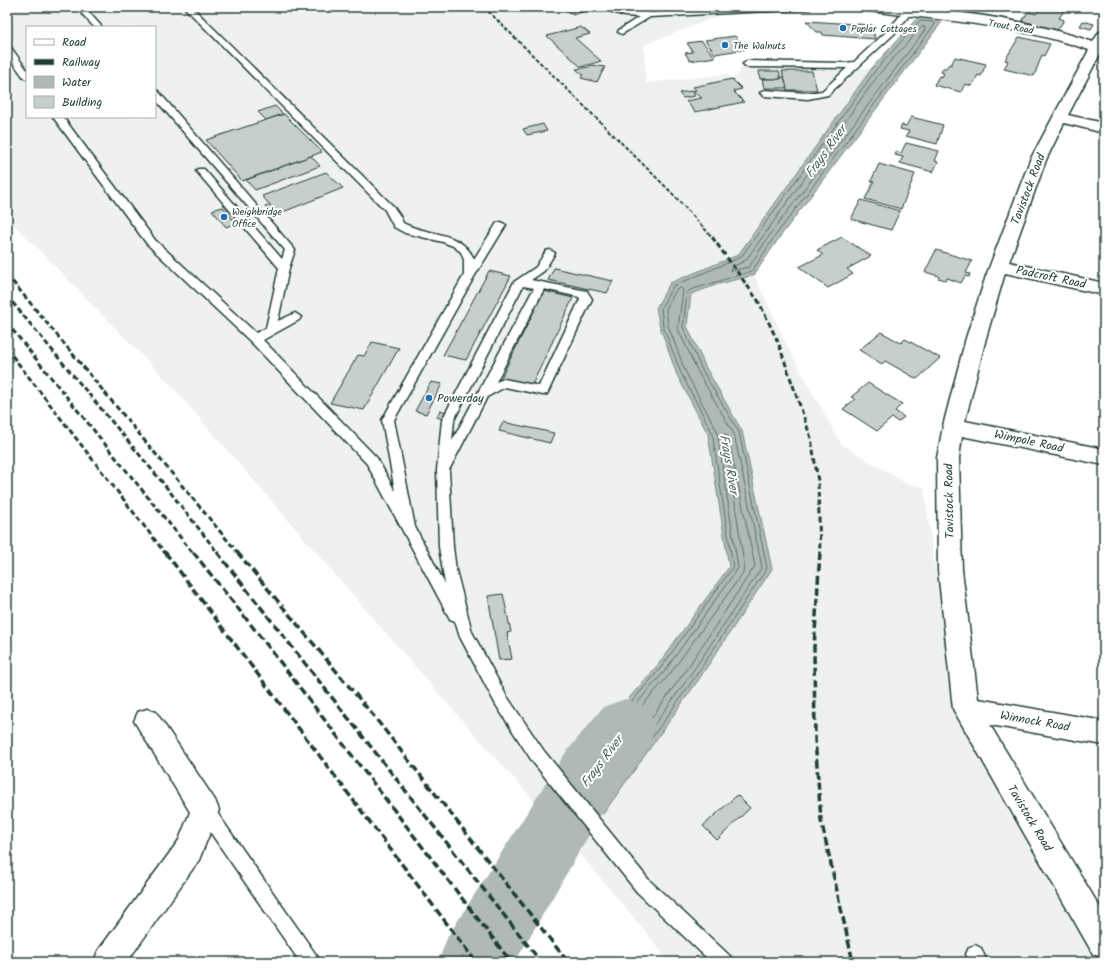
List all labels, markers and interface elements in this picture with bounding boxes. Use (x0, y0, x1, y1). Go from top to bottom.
street label: Trout Road (987, 15, 1036, 39)
place label: Poplar Cottages (851, 21, 917, 37)
marker: Poplar Cottages (838, 23, 848, 33)
legend (26, 26, 156, 118)
text: Road (62, 33, 87, 52)
place label: The Walnuts (733, 38, 786, 54)
marker: The Walnuts (720, 40, 730, 50)
text: Railway (62, 53, 100, 72)
text: Water (62, 73, 92, 92)
text: Building (62, 93, 102, 112)
water label: Frays River (800, 119, 854, 182)
street label: Tavistock Road (1006, 150, 1051, 228)
place label: Weighbridge Office (232, 204, 282, 232)
marker: Weighbridge Office (219, 212, 229, 222)
street label: Padcroft Road (1014, 261, 1089, 294)
place label: Powerday (437, 389, 484, 408)
marker: Powerday (424, 393, 434, 403)
street label: Wimpole Road (993, 425, 1066, 458)
water label: Frays River (713, 433, 745, 498)
street label: Tavistock Road (939, 462, 960, 539)
street label: Winnock Road (999, 706, 1072, 737)
water label: Frays River (576, 729, 630, 792)
street label: Tavistock Road (1002, 781, 1058, 856)

